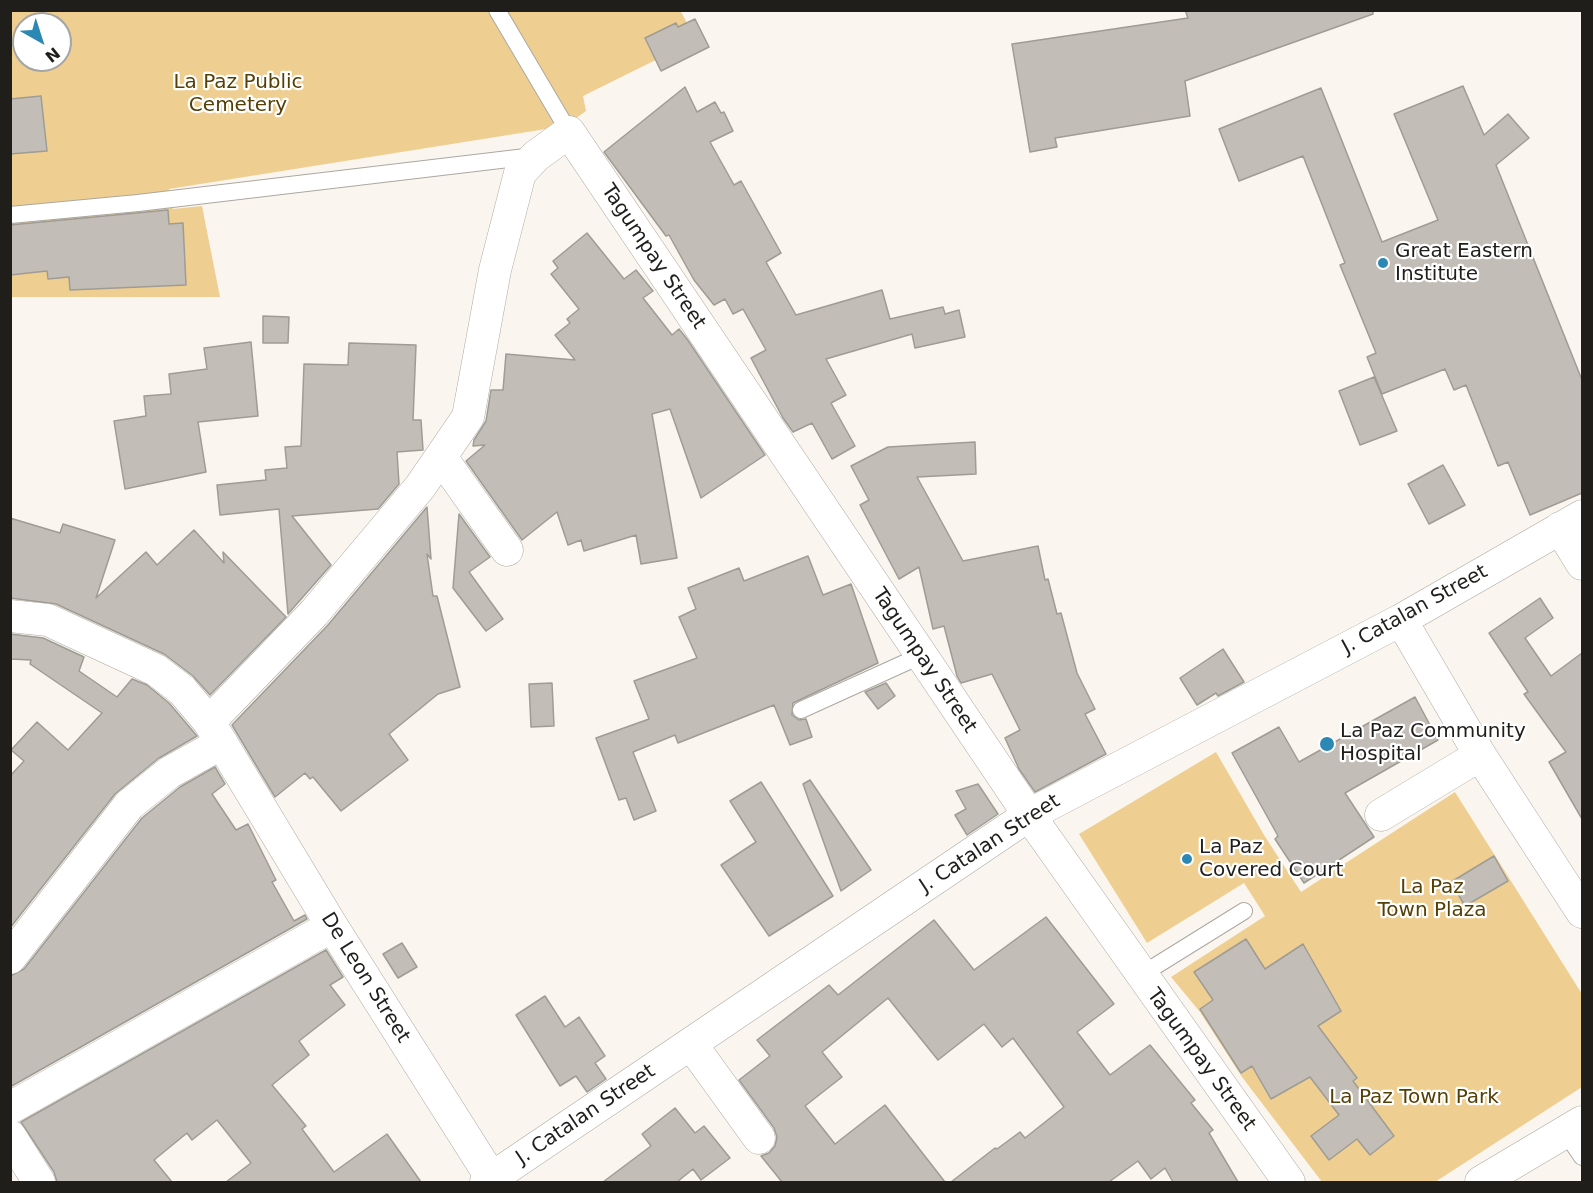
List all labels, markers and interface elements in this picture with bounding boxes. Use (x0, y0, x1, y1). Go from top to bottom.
north arrow (12, 12, 72, 72)
text: N (41, 43, 64, 66)
park label: La Paz Public Cemetery (173, 71, 303, 118)
street label: Tagumpay Street (596, 180, 710, 334)
place label: Great Eastern Institute (1395, 240, 1533, 287)
marker: Great Eastern Institute (1376, 256, 1390, 270)
street label: J. Catalan Street (1338, 560, 1492, 660)
street label: Tagumpay Street (867, 584, 981, 738)
place label: La Paz Community Hospital (1340, 720, 1526, 767)
marker: La Paz Community Hospital (1318, 735, 1336, 753)
street label: J. Catalan Street (915, 790, 1065, 898)
place label: La Paz Covered Court (1199, 836, 1343, 883)
marker: La Paz Covered Court (1180, 852, 1194, 866)
park label: La Paz Town Plaza (1377, 876, 1487, 923)
street label: De Leon Street (315, 908, 415, 1048)
street label: Tagumpay Street (1141, 984, 1261, 1136)
street label: J. Catalan Street (512, 1060, 660, 1170)
park label: La Paz Town Park (1329, 1086, 1499, 1110)

